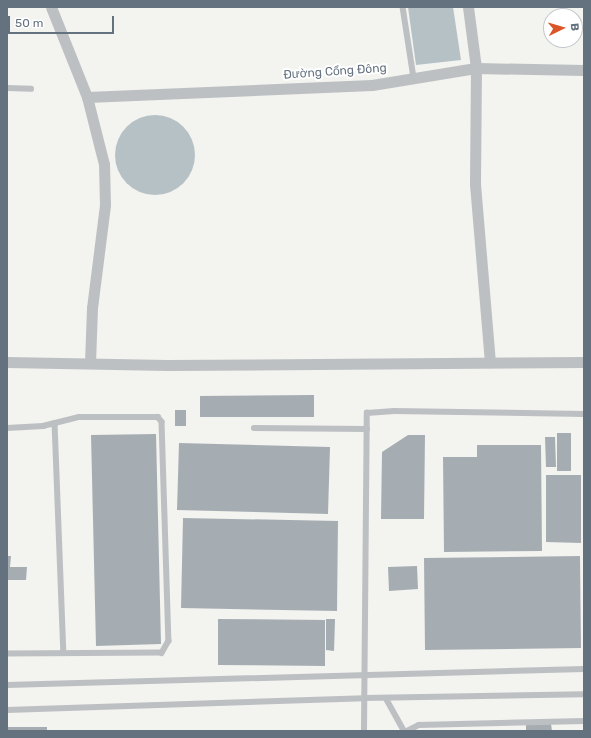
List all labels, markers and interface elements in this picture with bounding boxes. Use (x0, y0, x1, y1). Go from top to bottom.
scale bar (10, 8, 116, 34)
north arrow (543, 8, 583, 48)
text: 50 m (15, 16, 43, 30)
text: B (568, 23, 581, 31)
street label: Đường Cổng Đông (283, 61, 387, 83)

